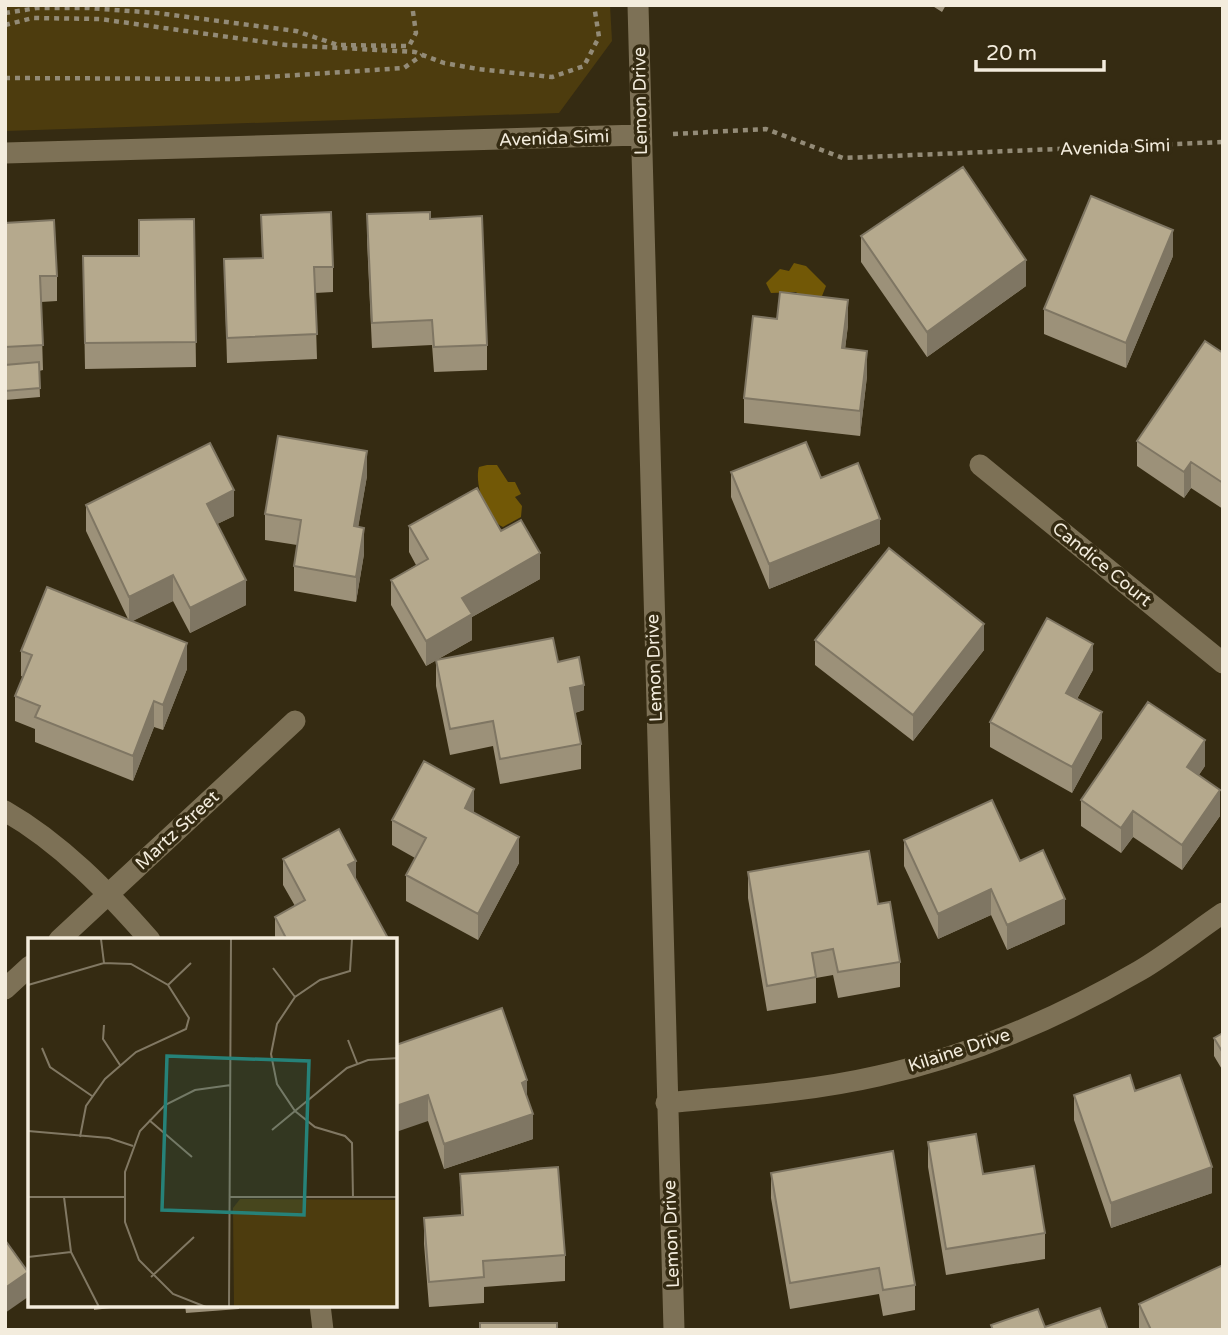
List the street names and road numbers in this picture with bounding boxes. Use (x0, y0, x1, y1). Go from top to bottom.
street label: Lemon Drive (628, 47, 652, 155)
street label: Avenida Simi (498, 125, 610, 151)
street label: Avenida Simi (1059, 134, 1171, 160)
street label: Candice Court (1048, 517, 1156, 611)
street label: Lemon Drive (641, 614, 667, 722)
street label: Martz Street (131, 786, 223, 874)
street label: Kilaine Drive (905, 1023, 1013, 1077)
street label: Lemon Drive (658, 1180, 684, 1288)

